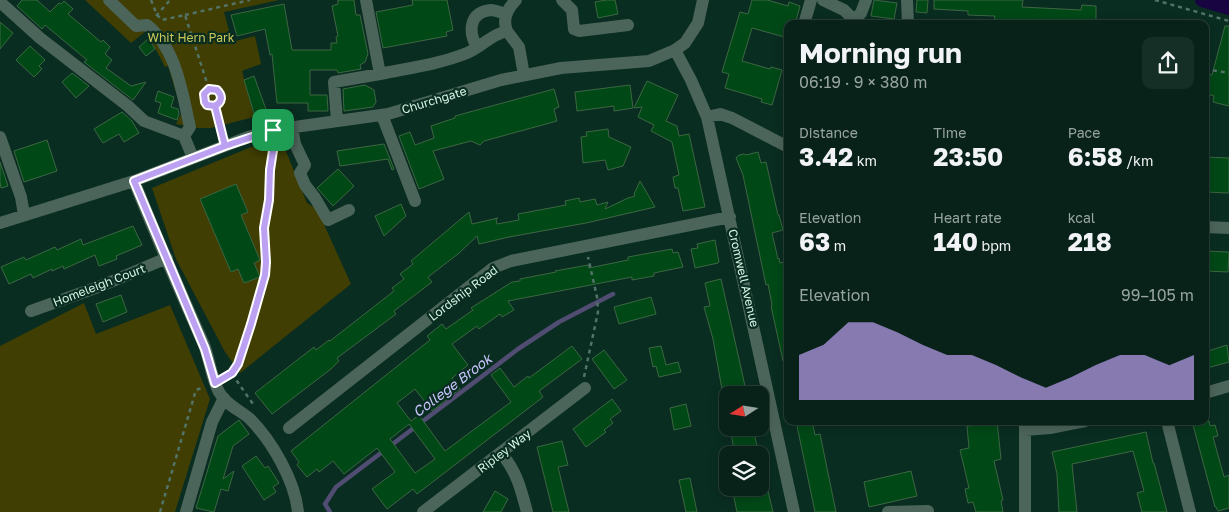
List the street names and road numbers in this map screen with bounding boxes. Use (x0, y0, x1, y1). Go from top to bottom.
street label: Churchgate (400, 83, 468, 117)
street label: Cromwell Avenue (725, 228, 763, 328)
street label: Homeleigh Court (51, 260, 148, 310)
street label: Lordship Road (425, 262, 501, 324)
street label: Ripley Way (474, 426, 534, 476)

